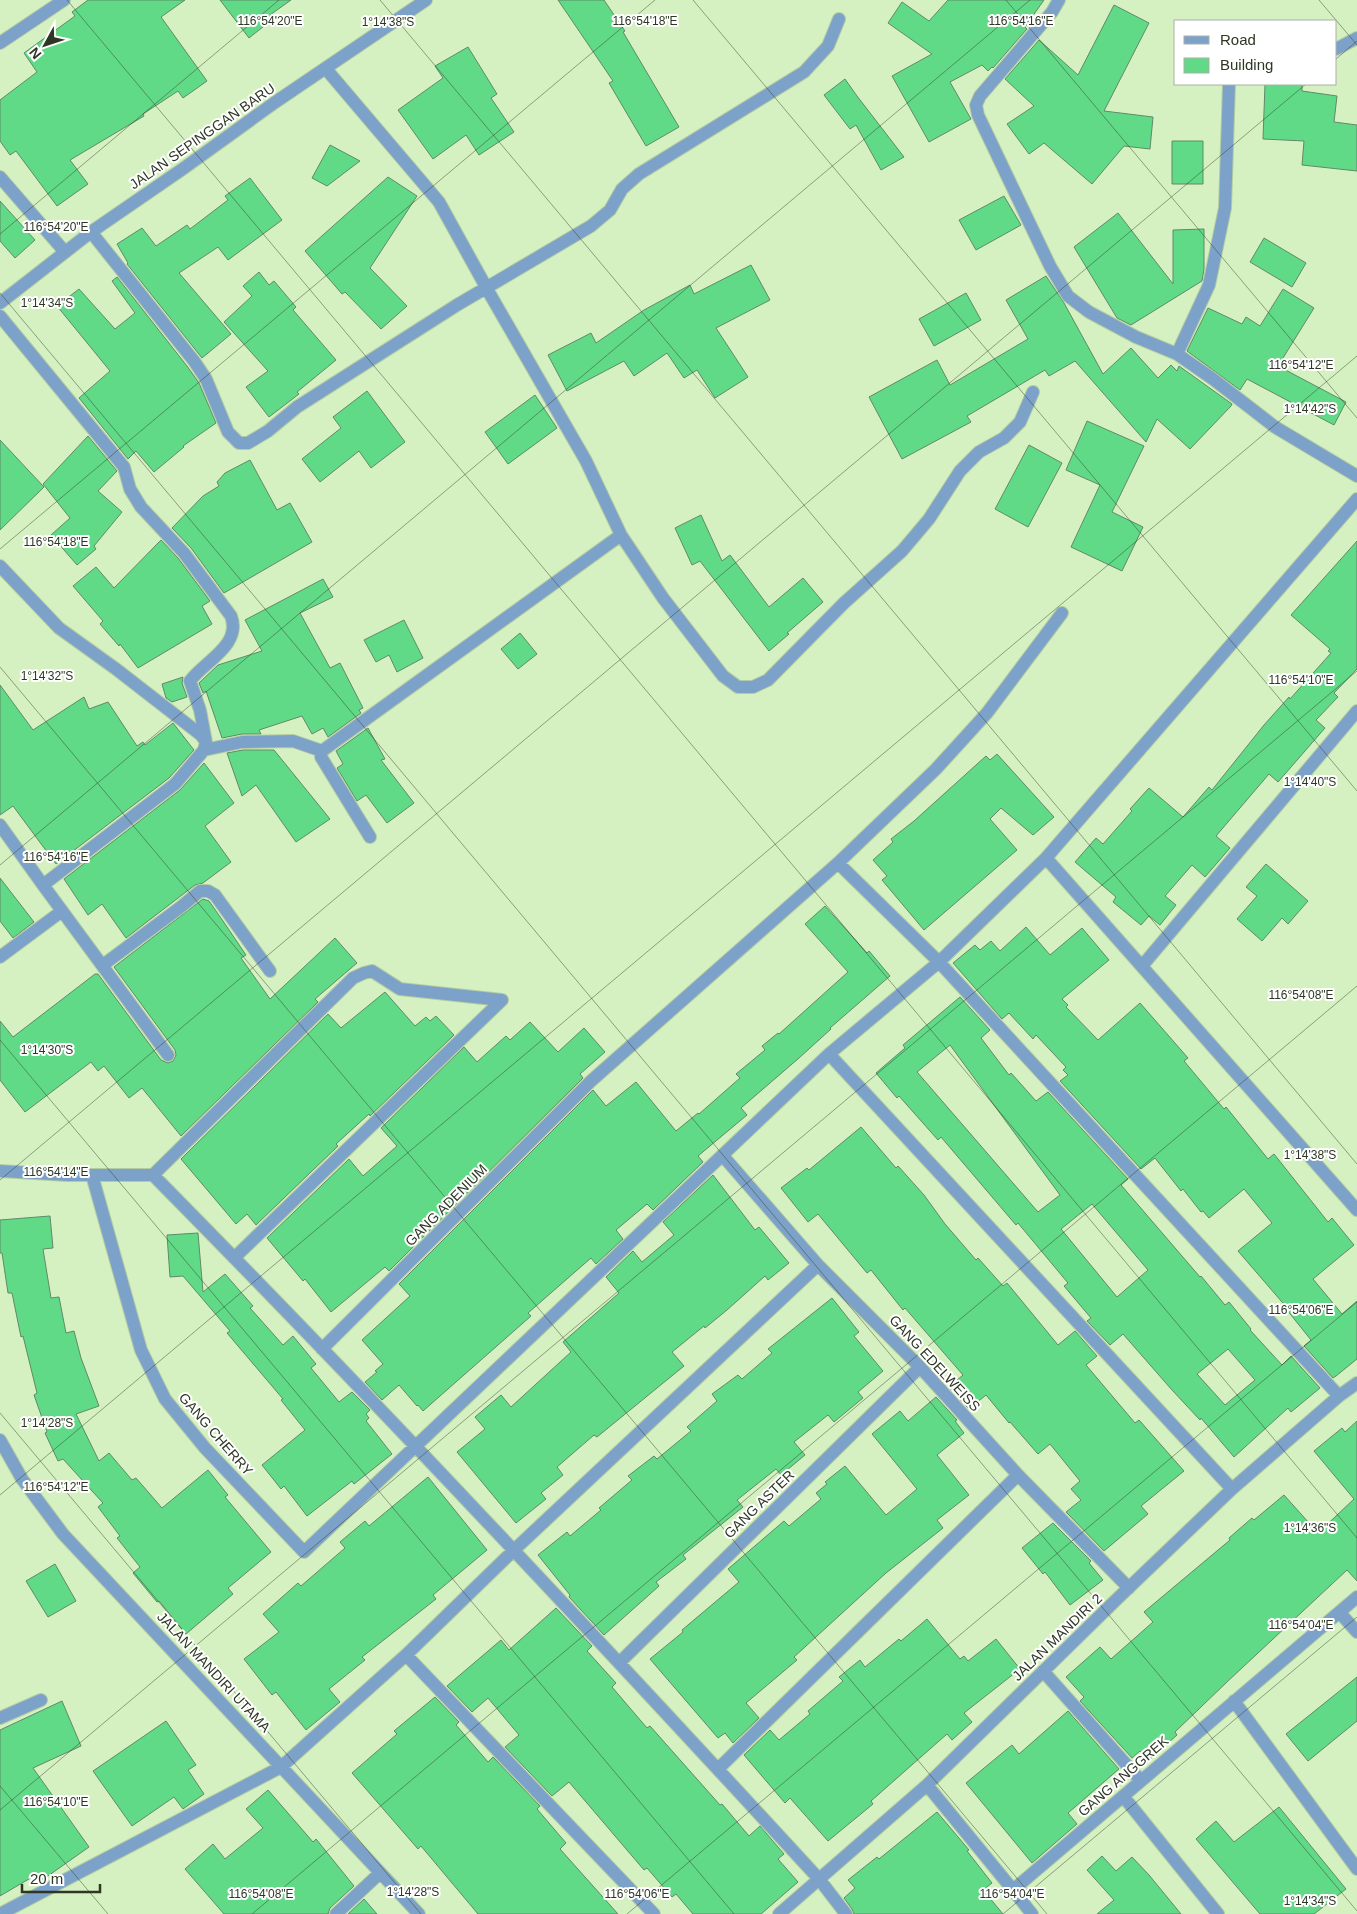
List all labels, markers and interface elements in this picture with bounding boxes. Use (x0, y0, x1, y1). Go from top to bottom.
text: 116°54'20"E (237, 14, 303, 28)
text: 116°54'18"E (612, 14, 678, 28)
text: 116°54'16"E (988, 14, 1054, 28)
text: 1°14'38"S (362, 15, 414, 29)
north arrow (20, 20, 70, 70)
legend (1174, 20, 1337, 85)
text: Road (1220, 31, 1256, 48)
text: N (26, 44, 44, 62)
text: Building (1220, 56, 1273, 73)
street label: JALAN SEPINGGAN BARU (126, 80, 278, 192)
text: 116°54'20"E (23, 220, 89, 234)
text: 1°14'34"S (21, 296, 73, 310)
text: 116°54'12"E (1268, 358, 1334, 372)
text: 1°14'42"S (1284, 402, 1336, 416)
text: 116°54'18"E (23, 535, 89, 549)
text: 1°14'32"S (21, 669, 73, 683)
text: 116°54'10"E (1268, 673, 1334, 687)
text: 1°14'40"S (1284, 775, 1336, 789)
text: 116°54'16"E (23, 850, 89, 864)
text: 116°54'08"E (1268, 988, 1334, 1002)
text: 1°14'30"S (21, 1043, 73, 1057)
text: 1°14'38"S (1284, 1148, 1336, 1162)
street label: GANG ADENIUM (402, 1161, 490, 1249)
text: 116°54'14"E (23, 1165, 89, 1179)
text: 116°54'06"E (1268, 1303, 1334, 1317)
street label: GANG EDELWEISS (886, 1312, 984, 1414)
street label: GANG CHERRY (176, 1390, 257, 1479)
text: 1°14'28"S (21, 1416, 73, 1430)
street label: GANG ASTER (721, 1467, 797, 1541)
text: 116°54'12"E (23, 1480, 89, 1494)
text: 1°14'36"S (1284, 1521, 1336, 1535)
street label: JALAN MANDIRI 2 (1009, 1590, 1105, 1684)
street label: JALAN MANDIRI UTAMA (154, 1609, 274, 1736)
text: 116°54'04"E (1268, 1618, 1334, 1632)
street label: GANG ANGGREK (1075, 1732, 1172, 1820)
text: 116°54'10"E (23, 1795, 89, 1809)
scale bar (22, 1862, 100, 1894)
text: 20 m (30, 1870, 63, 1887)
text: 1°14'28"S (387, 1885, 439, 1899)
text: 116°54'08"E (228, 1887, 294, 1901)
text: 116°54'06"E (604, 1887, 670, 1901)
text: 116°54'04"E (979, 1887, 1045, 1901)
text: 1°14'34"S (1284, 1894, 1336, 1908)

